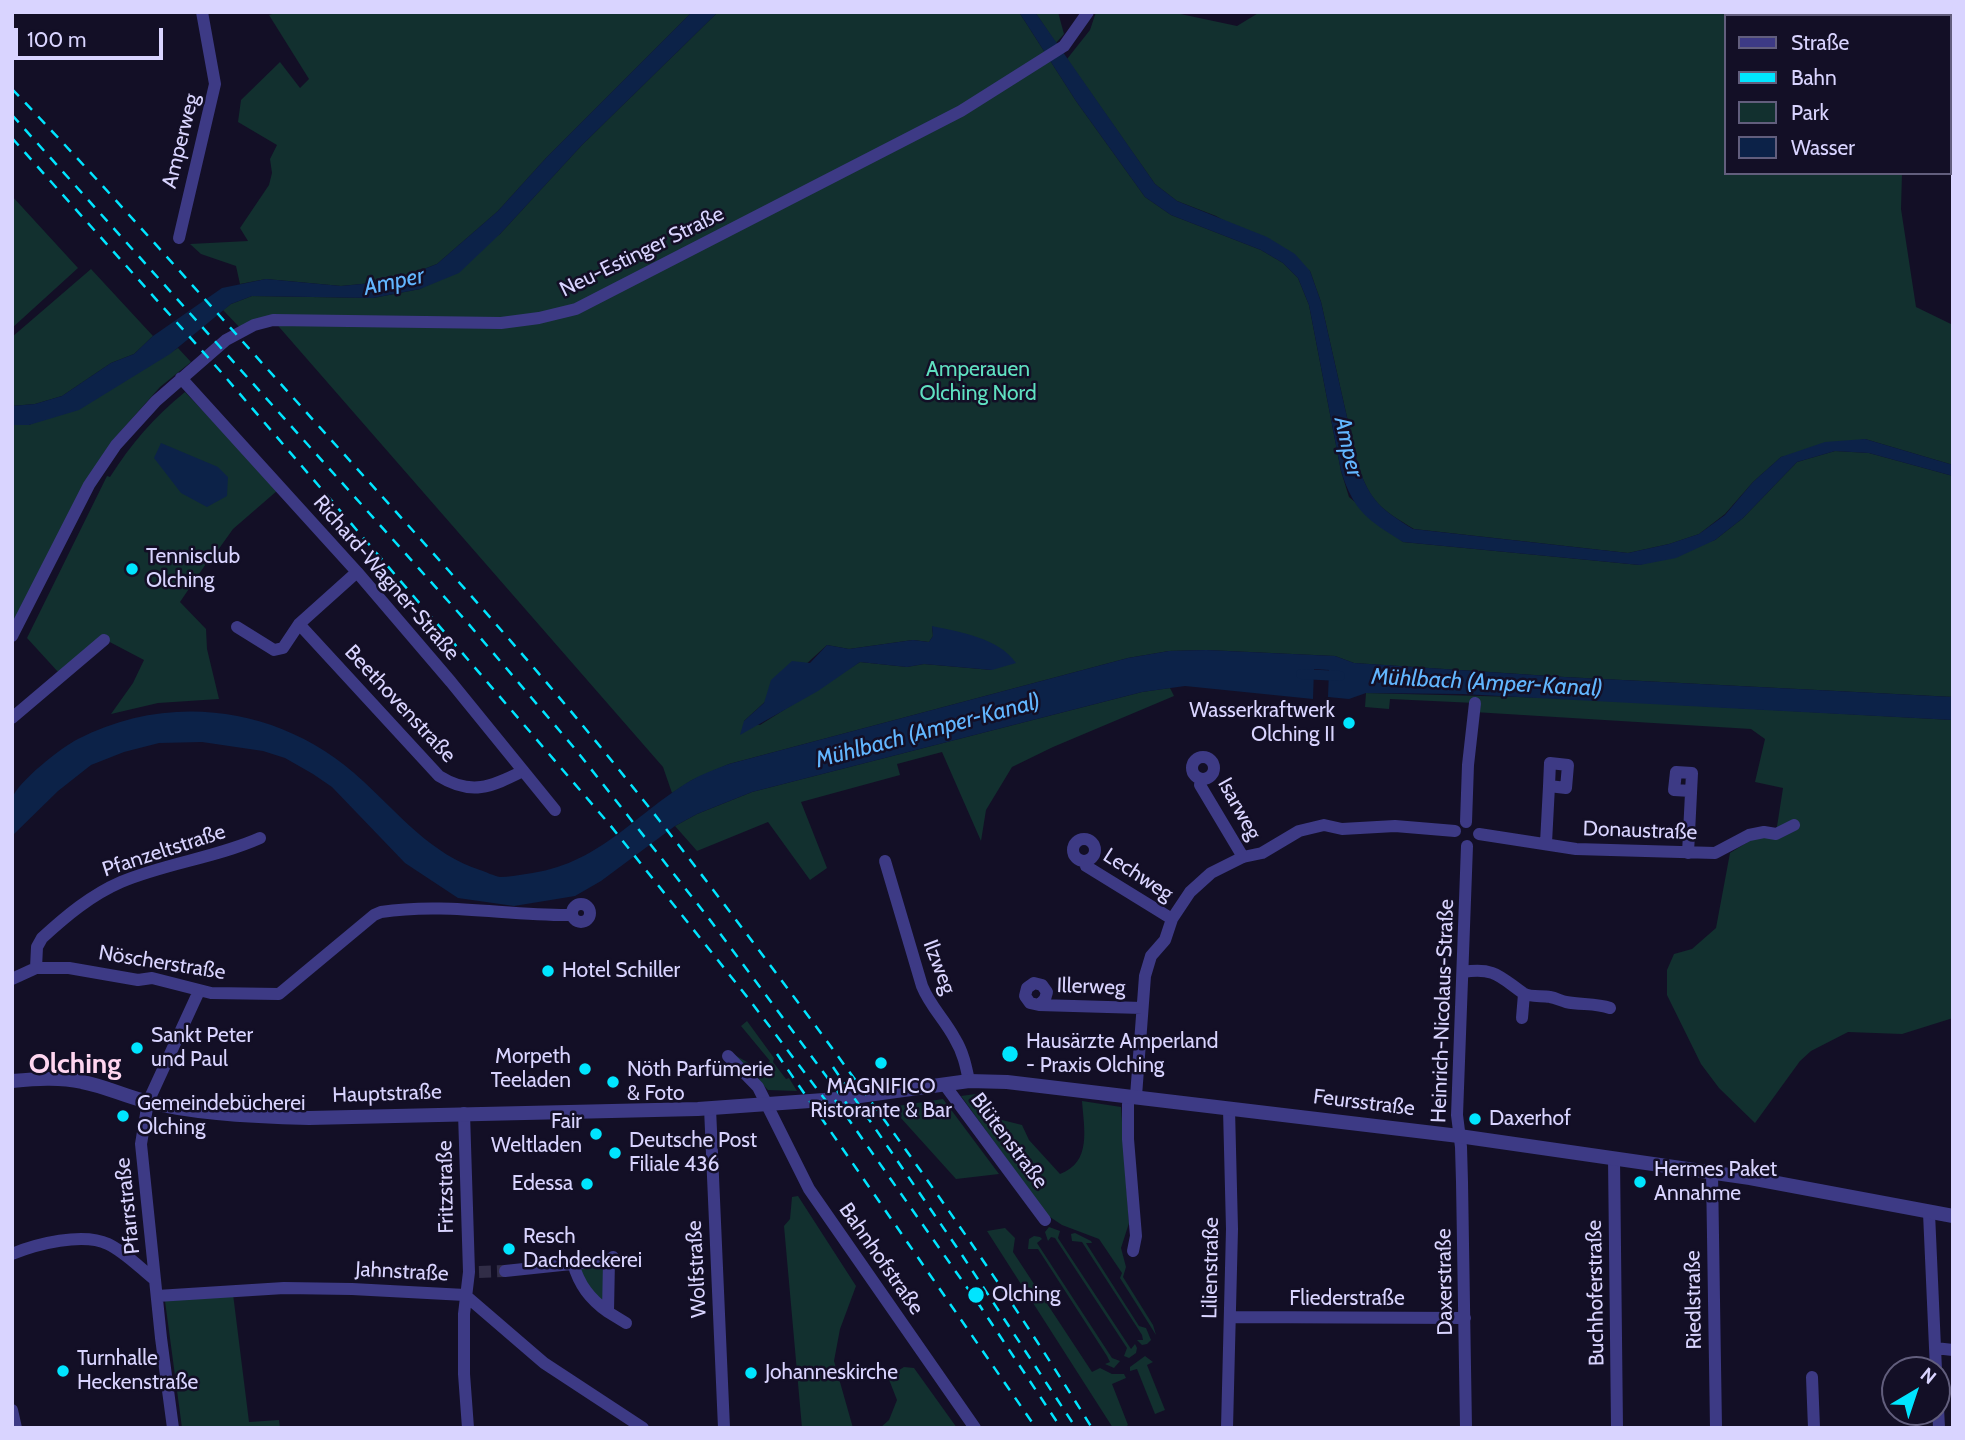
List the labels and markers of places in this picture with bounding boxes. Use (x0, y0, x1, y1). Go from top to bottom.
place label: Tennisclub Olching (146, 544, 240, 594)
marker: Tennisclub Olching (124, 561, 140, 577)
place label: Wasserkraftwerk Olching II (1189, 698, 1335, 748)
marker: Wasserkraftwerk Olching II (1341, 715, 1357, 731)
place label: Hotel Schiller (562, 958, 680, 984)
marker: Hotel Schiller (540, 963, 556, 979)
place label: Sankt Peter und Paul (151, 1023, 253, 1073)
place label: Hausärzte Amperland - Praxis Olching (1026, 1029, 1218, 1079)
marker: Sankt Peter und Paul (129, 1040, 145, 1056)
place label: Morpeth Teeladen (491, 1044, 571, 1094)
marker: Hausärzte Amperland - Praxis Olching (1000, 1044, 1020, 1064)
marker: MAGNIFICO Ristorante & Bar (873, 1055, 889, 1071)
place label: Nöth Parfümerie & Foto (627, 1057, 773, 1107)
marker: Morpeth Teeladen (577, 1061, 593, 1077)
marker: Nöth Parfümerie & Foto (605, 1074, 621, 1090)
place label: MAGNIFICO Ristorante & Bar (810, 1074, 952, 1124)
place label: Gemeindebücherei Olching (137, 1091, 305, 1141)
place label: Daxerhof (1489, 1106, 1571, 1132)
marker: Gemeindebücherei Olching (115, 1108, 131, 1124)
place label: Fair Weltladen (491, 1109, 582, 1159)
marker: Daxerhof (1467, 1111, 1483, 1127)
marker: Fair Weltladen (588, 1126, 604, 1142)
place label: Deutsche Post Filiale 436 (629, 1128, 757, 1178)
marker: Deutsche Post Filiale 436 (607, 1145, 623, 1161)
place label: Hermes Paket Annahme (1654, 1157, 1777, 1207)
place label: Edessa (512, 1171, 573, 1197)
marker: Hermes Paket Annahme (1632, 1174, 1648, 1190)
marker: Edessa (579, 1176, 595, 1192)
place label: Resch Dachdeckerei (523, 1224, 642, 1274)
marker: Resch Dachdeckerei (501, 1241, 517, 1257)
place label: Olching (992, 1282, 1060, 1308)
marker: Olching (966, 1285, 986, 1305)
place label: Turnhalle Heckenstraße (77, 1346, 198, 1396)
place label: Johanneskirche (765, 1360, 898, 1386)
marker: Turnhalle Heckenstraße (55, 1363, 71, 1379)
marker: Johanneskirche (743, 1365, 759, 1381)

